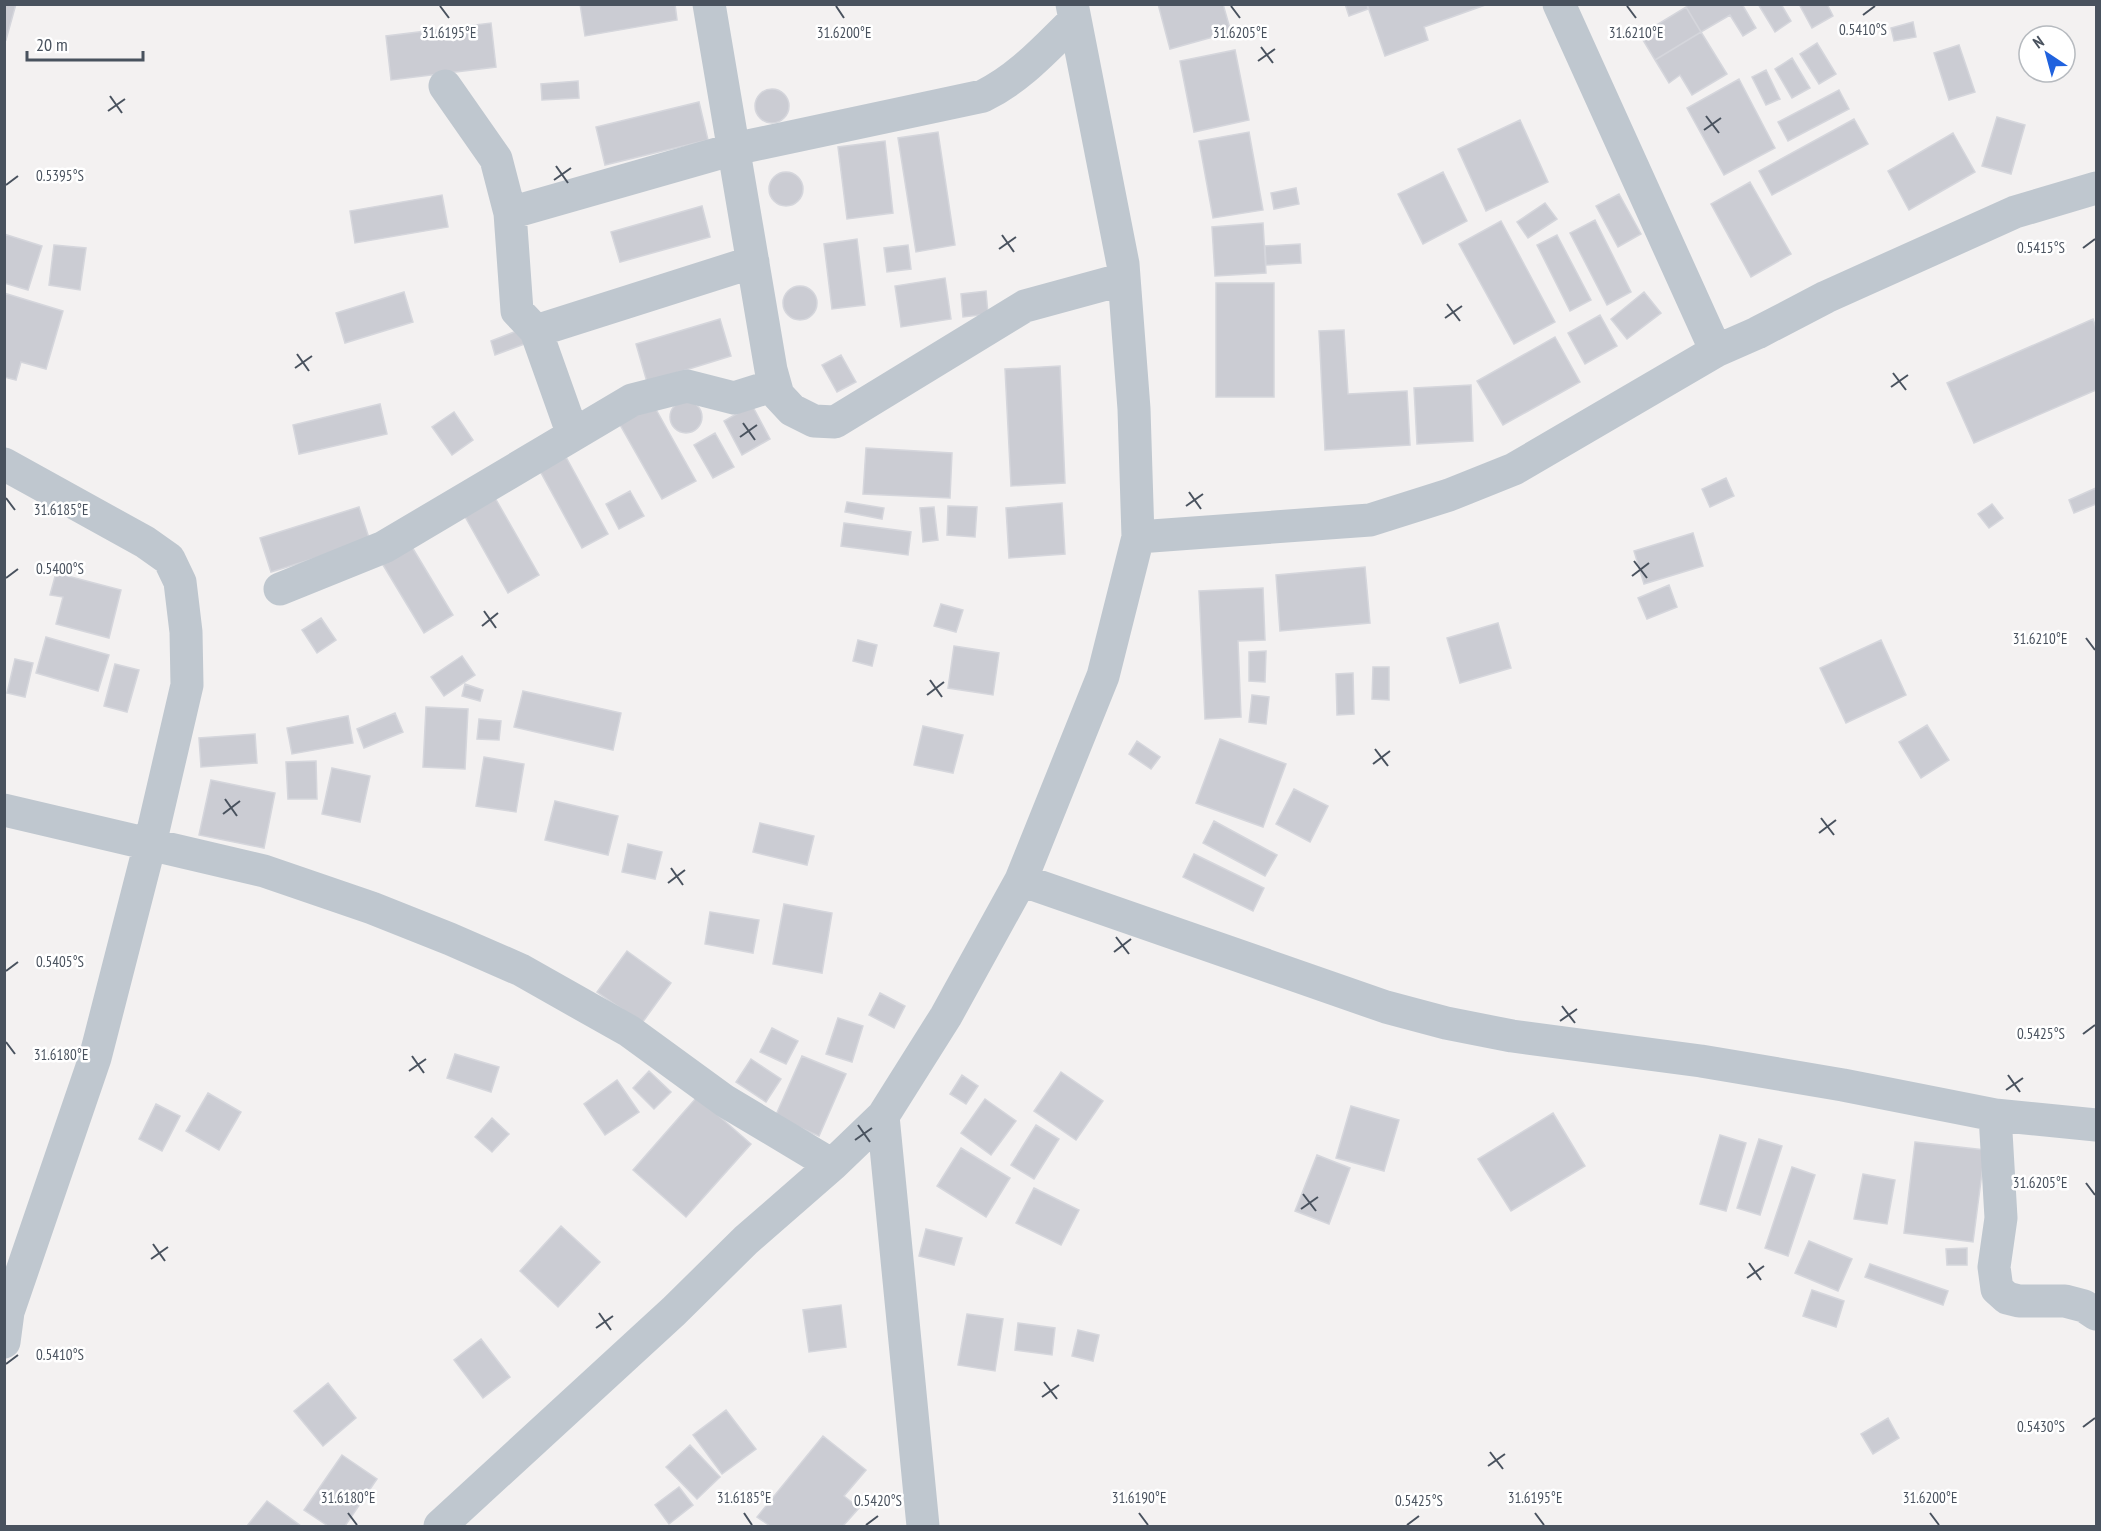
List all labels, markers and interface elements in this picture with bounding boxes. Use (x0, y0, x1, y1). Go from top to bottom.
text: 0.5410°S (1839, 20, 1887, 39)
text: 31.6195°E (422, 23, 476, 42)
text: 31.6200°E (817, 23, 871, 42)
text: 31.6205°E (1213, 23, 1267, 42)
text: 31.6210°E (1609, 23, 1663, 42)
scale bar (27, 24, 142, 62)
north arrow (2017, 24, 2077, 84)
text: N (2029, 31, 2048, 52)
text: 20 m (36, 33, 68, 56)
text: 0.5395°S (36, 166, 84, 185)
text: 0.5415°S (2017, 238, 2065, 257)
text: 31.6185°E (34, 500, 88, 519)
text: 0.5400°S (36, 559, 84, 578)
text: 31.6210°E (2013, 629, 2067, 648)
text: 0.5405°S (36, 952, 84, 971)
text: 0.5425°S (2017, 1024, 2065, 1043)
text: 31.6180°E (34, 1045, 88, 1064)
text: 31.6205°E (2013, 1173, 2067, 1192)
text: 0.5410°S (36, 1345, 84, 1364)
text: 0.5430°S (2017, 1417, 2065, 1436)
text: 31.6180°E (321, 1488, 375, 1507)
text: 31.6185°E (717, 1488, 771, 1507)
text: 31.6190°E (1112, 1488, 1166, 1507)
text: 31.6195°E (1508, 1488, 1562, 1507)
text: 31.6200°E (1903, 1488, 1957, 1507)
text: 0.5420°S (854, 1491, 902, 1510)
text: 0.5425°S (1395, 1491, 1443, 1510)

